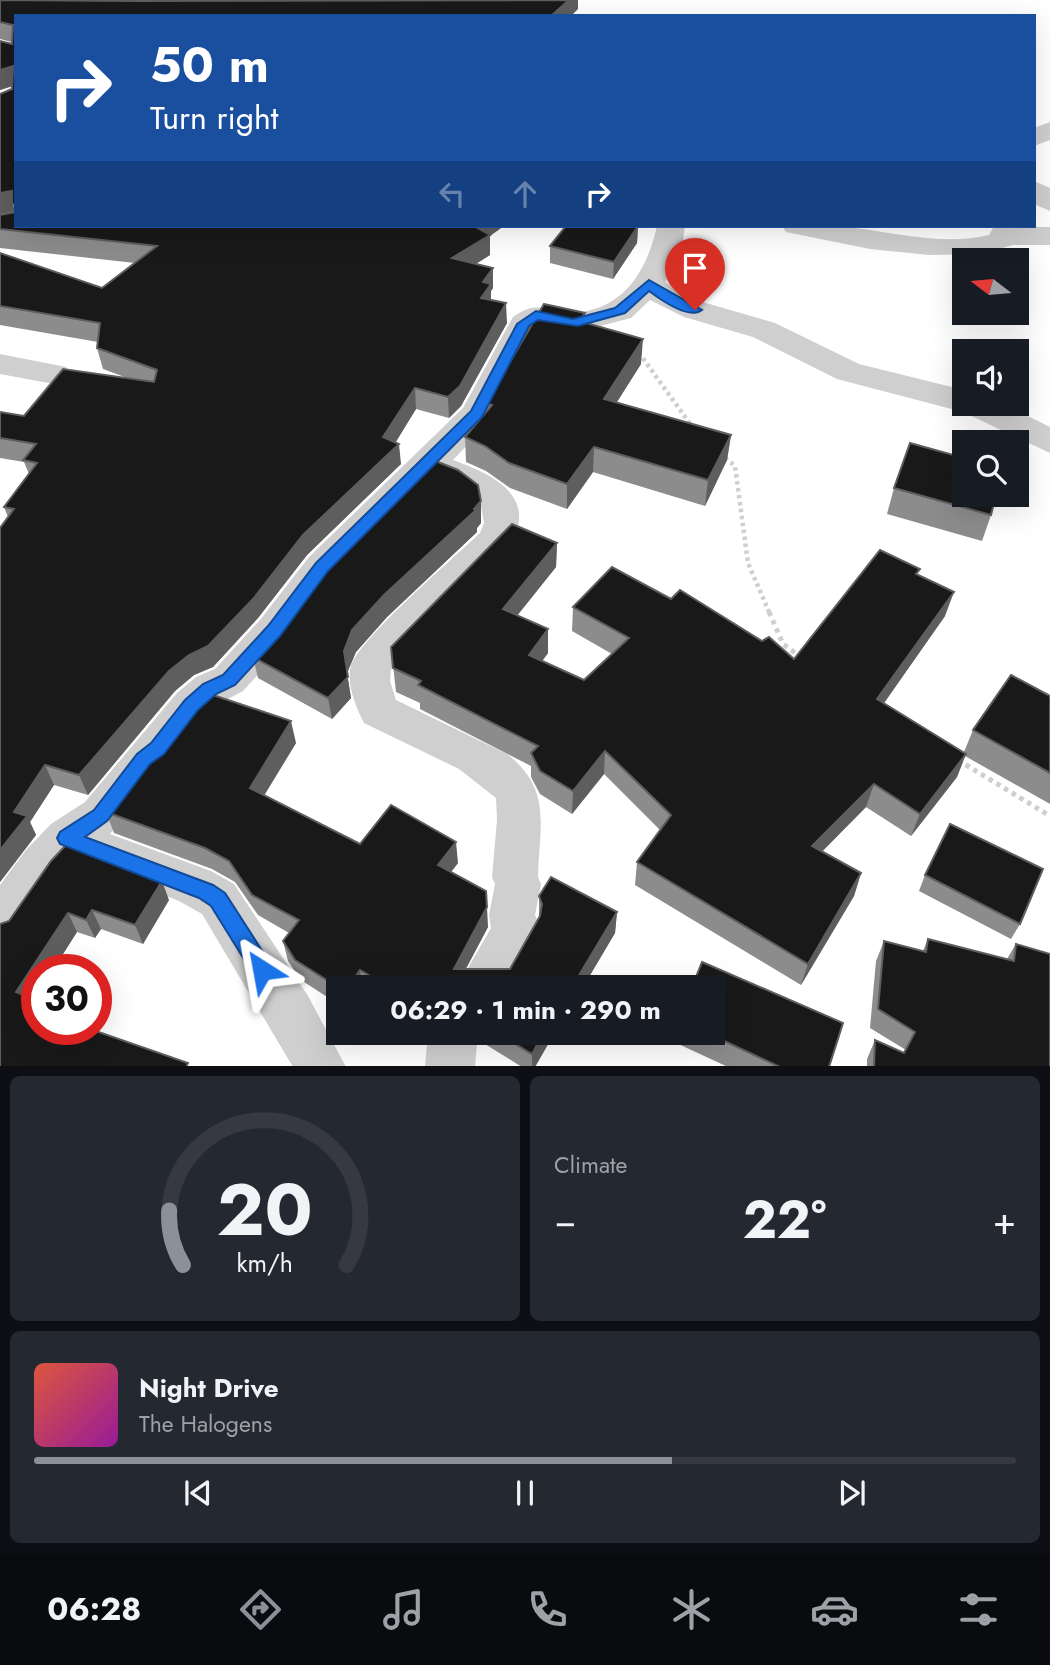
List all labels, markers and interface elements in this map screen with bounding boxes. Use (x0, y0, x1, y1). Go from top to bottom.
text: 50 m (150, 30, 269, 100)
icon: right (35, 42, 126, 133)
text: Turn right (150, 95, 279, 141)
icon: left (433, 175, 471, 213)
icon: ahead (506, 175, 544, 213)
icon: right (579, 175, 617, 213)
pin (665, 238, 725, 310)
north arrow (952, 248, 1029, 326)
map controls (952, 248, 1029, 507)
icon: arrive (676, 249, 714, 287)
button: sound (952, 339, 1029, 416)
button: search (952, 430, 1029, 507)
position arrow (225, 933, 299, 1007)
speed limit sign: 30 (21, 954, 112, 1045)
text: 06:29 · 1 min · 290 m (390, 991, 661, 1029)
text: Climate (554, 1148, 627, 1182)
text: 20 (217, 1157, 313, 1262)
text: 22° (743, 1182, 826, 1258)
text: − (554, 1193, 576, 1248)
text: + (993, 1193, 1016, 1248)
text: km/h (237, 1244, 293, 1280)
text: Night Drive (139, 1369, 279, 1407)
text: The Halogens (139, 1407, 272, 1441)
icon: previous (179, 1474, 217, 1512)
icon: pause (506, 1474, 544, 1512)
icon: next (833, 1474, 871, 1512)
icon: directions (236, 1585, 285, 1634)
icon: music (379, 1585, 428, 1634)
icon: phone (523, 1585, 572, 1634)
icon: climate (667, 1585, 716, 1634)
icon: car (810, 1585, 859, 1634)
icon: filters (954, 1585, 1003, 1634)
text: 06:28 (47, 1586, 141, 1632)

